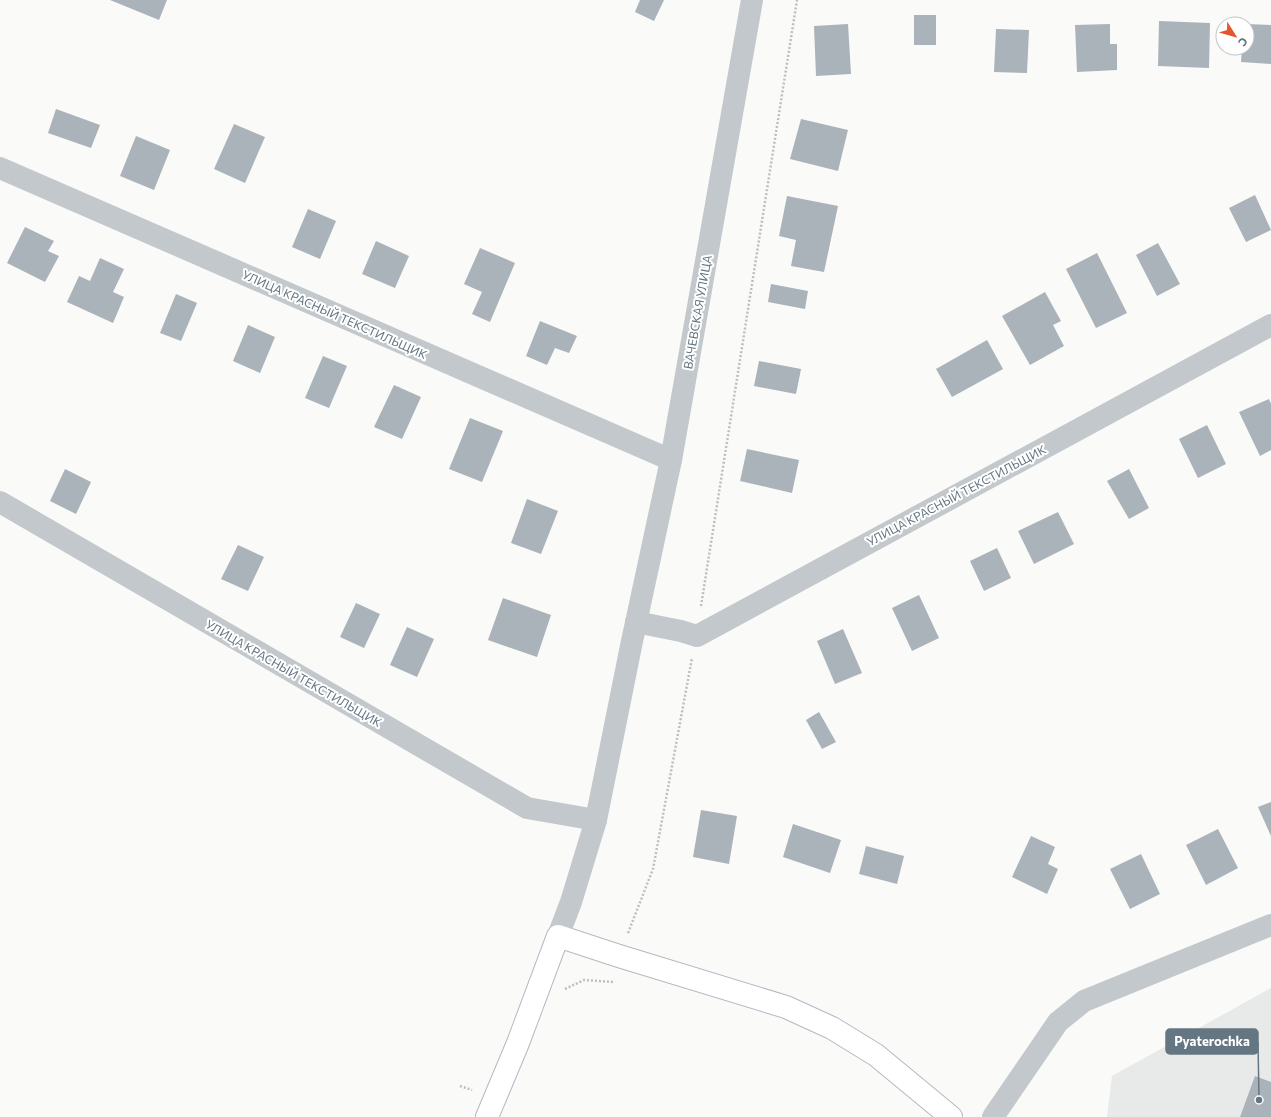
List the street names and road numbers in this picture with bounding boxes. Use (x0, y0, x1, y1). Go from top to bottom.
street label: ВАЧЕВСКАЯ УЛИЦА (680, 254, 714, 370)
street label: УЛИЦА КРАСНЫЙ ТЕКСТИЛЬЩИК (240, 267, 430, 361)
street label: УЛИЦА КРАСНЫЙ ТЕКСТИЛЬЩИК (864, 442, 1048, 548)
street label: УЛИЦА КРАСНЫЙ ТЕКСТИЛЬЩИК (204, 617, 384, 729)

